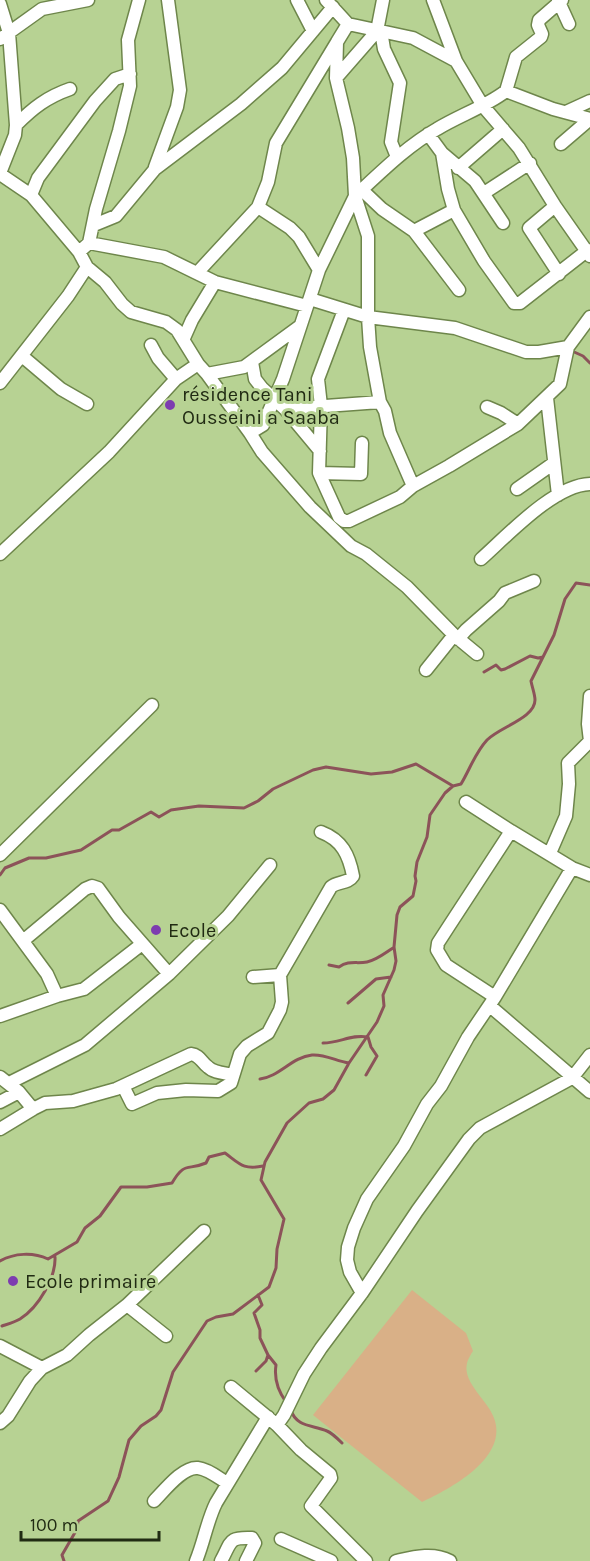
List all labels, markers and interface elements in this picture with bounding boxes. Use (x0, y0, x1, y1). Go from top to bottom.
place label: résidence Tani Ousseini a Saaba (182, 383, 340, 429)
marker: résidence Tani Ousseini a Saaba (163, 398, 177, 412)
place label: Ecole (168, 919, 216, 942)
marker: Ecole (149, 923, 163, 937)
place label: Ecole primaire (25, 1270, 156, 1293)
marker: Ecole primaire (6, 1274, 20, 1288)
scale bar (21, 1504, 159, 1542)
text: 100 m (30, 1514, 78, 1536)

